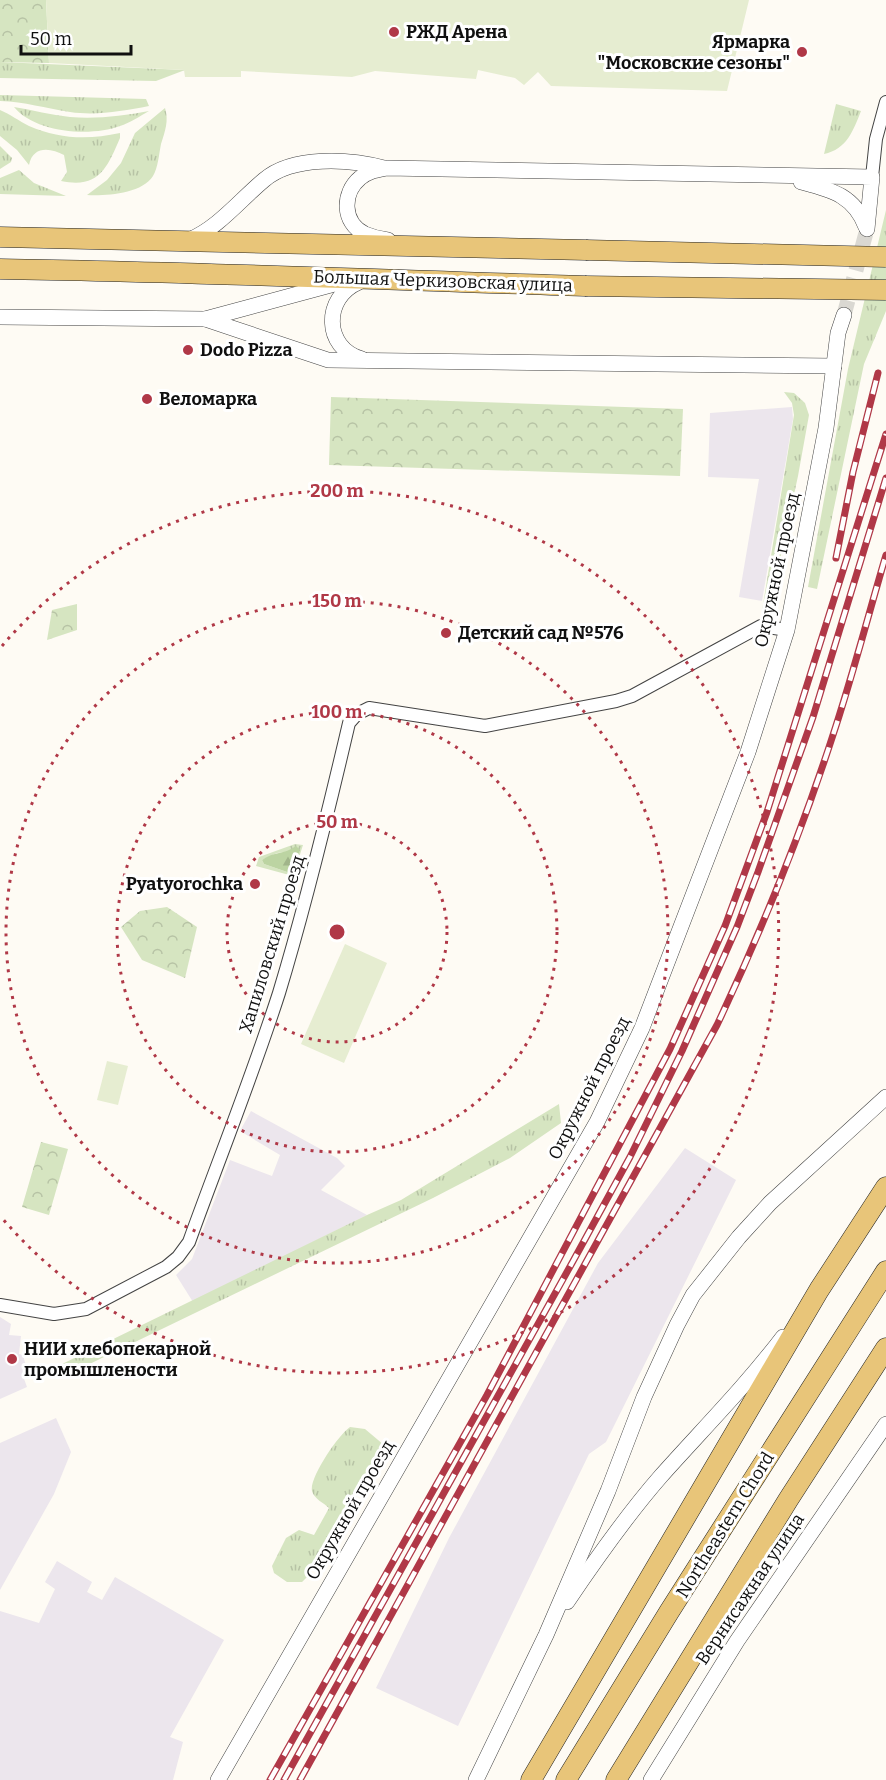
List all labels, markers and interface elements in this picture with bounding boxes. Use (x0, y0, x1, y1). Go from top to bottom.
scale bar (21, 18, 130, 56)
place label: РЖД Арена (406, 21, 507, 43)
marker: РЖД Арена (387, 25, 401, 39)
text: 50 m (30, 28, 72, 50)
place label: Ярмарка "Московские сезоны" (598, 31, 790, 74)
marker: Ярмарка "Московские сезоны" (795, 45, 809, 59)
street label: Большая Черкизовская улица (313, 265, 573, 297)
place label: Dodo Pizza (200, 339, 293, 361)
marker: Dodo Pizza (181, 343, 195, 357)
place label: Веломарка (159, 388, 257, 410)
marker: Веломарка (140, 392, 154, 406)
text: 200 m (310, 480, 364, 502)
street label: Окружной проезд (750, 490, 804, 649)
text: 150 m (312, 590, 362, 612)
place label: Детский сад №576 (458, 622, 624, 644)
marker: Детский сад №576 (439, 626, 453, 640)
text: 100 m (311, 701, 363, 723)
text: 50 m (316, 811, 358, 833)
street label: Хапиловский проезд (234, 852, 310, 1036)
place label: Pyatyorochka (126, 873, 243, 895)
marker: Pyatyorochka (248, 877, 262, 891)
centre of rings (327, 922, 347, 942)
street label: Окружной проезд (543, 1013, 635, 1163)
place label: НИИ хлебопекарной промышлености (24, 1338, 211, 1381)
marker: НИИ хлебопекарной промышлености (5, 1352, 19, 1366)
street label: Окружной проезд (301, 1436, 399, 1584)
street label: Northeastern Chord (671, 1448, 779, 1602)
street label: Вернисажная улица (691, 1509, 809, 1669)

